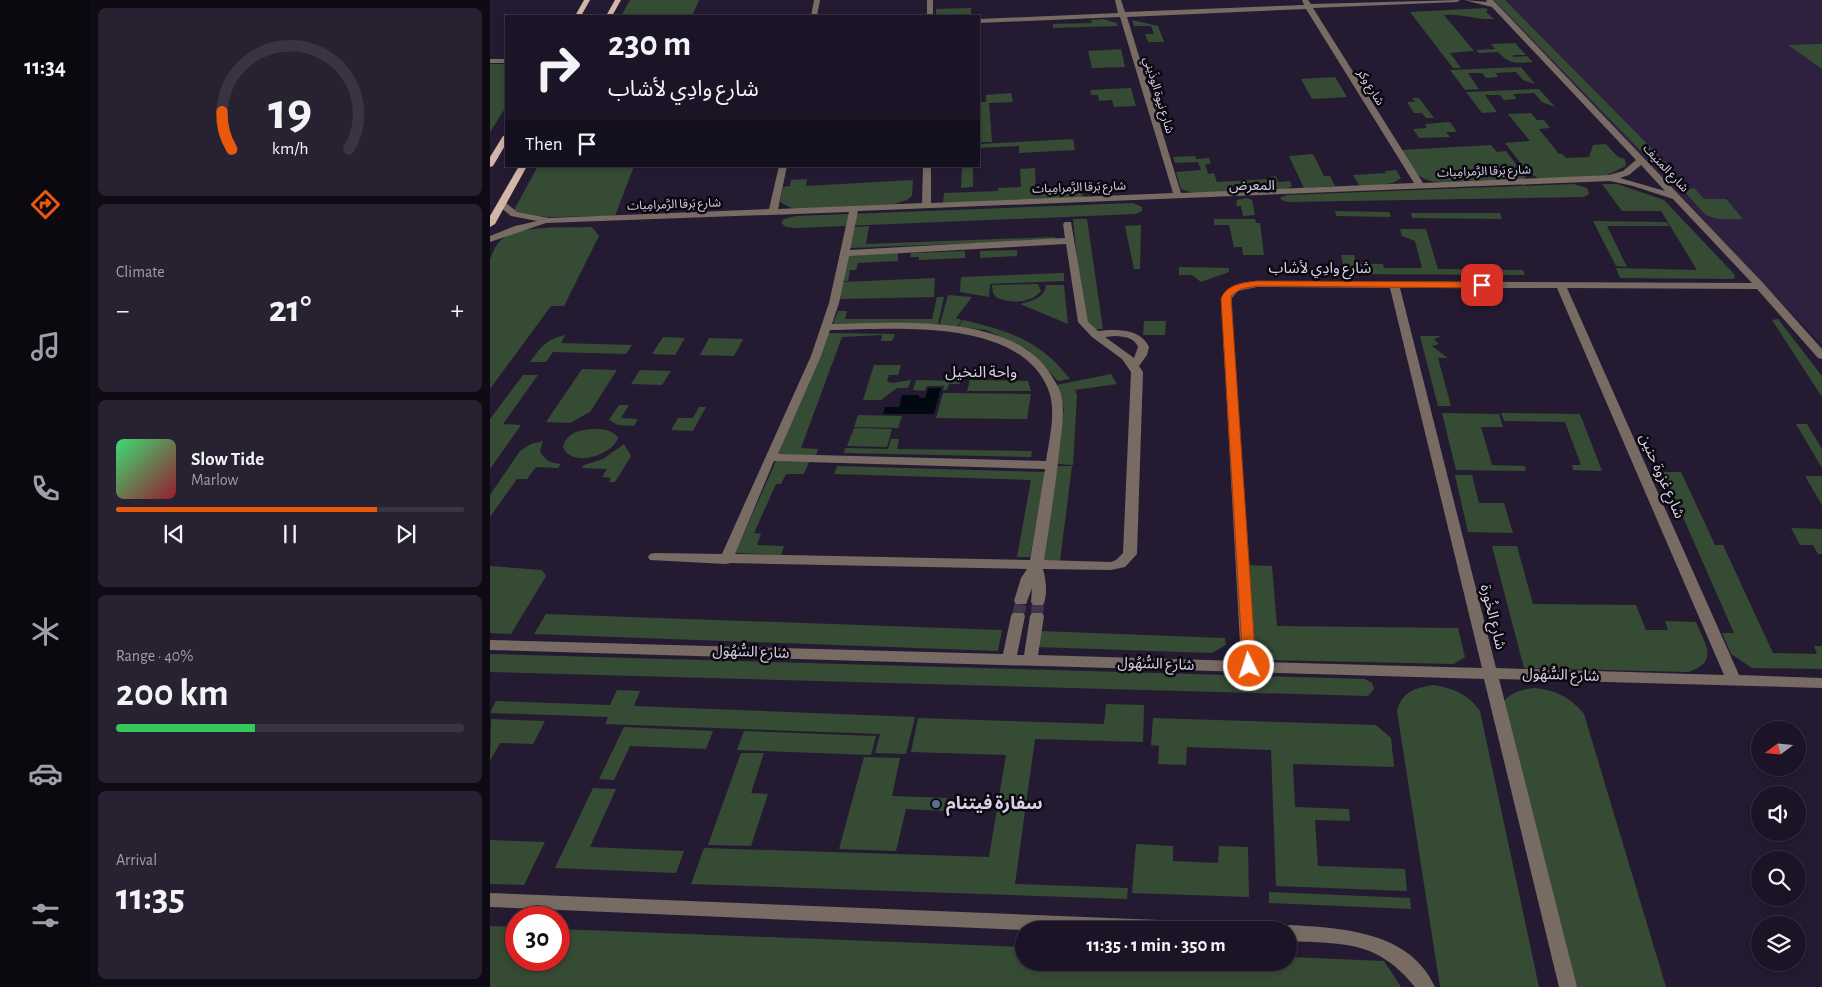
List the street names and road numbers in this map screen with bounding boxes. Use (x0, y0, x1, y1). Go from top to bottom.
street label: شارع نيوة الوذَيني (1138, 55, 1178, 136)
street label: شارع وكر (1352, 66, 1387, 109)
street label: شارع المنيف (1639, 142, 1691, 196)
street label: شارع بَرقا الرَّمرامِيات (1437, 163, 1531, 182)
street label: شارع بَرقا الرَّمرامِيات (1032, 179, 1126, 198)
street label: شارع بَرقا الرَّمرامِيات (627, 196, 721, 215)
street label: شارع وادِي لأشاب (1269, 260, 1372, 280)
street label: شارع غزوة حنين (1633, 431, 1687, 522)
street label: شارع الخُورة (1474, 582, 1511, 652)
street label: شارع السُّهُول (712, 641, 790, 665)
street label: شارع السُّهُول (1117, 653, 1195, 677)
street label: شارع السُّهُول (1522, 664, 1600, 688)

